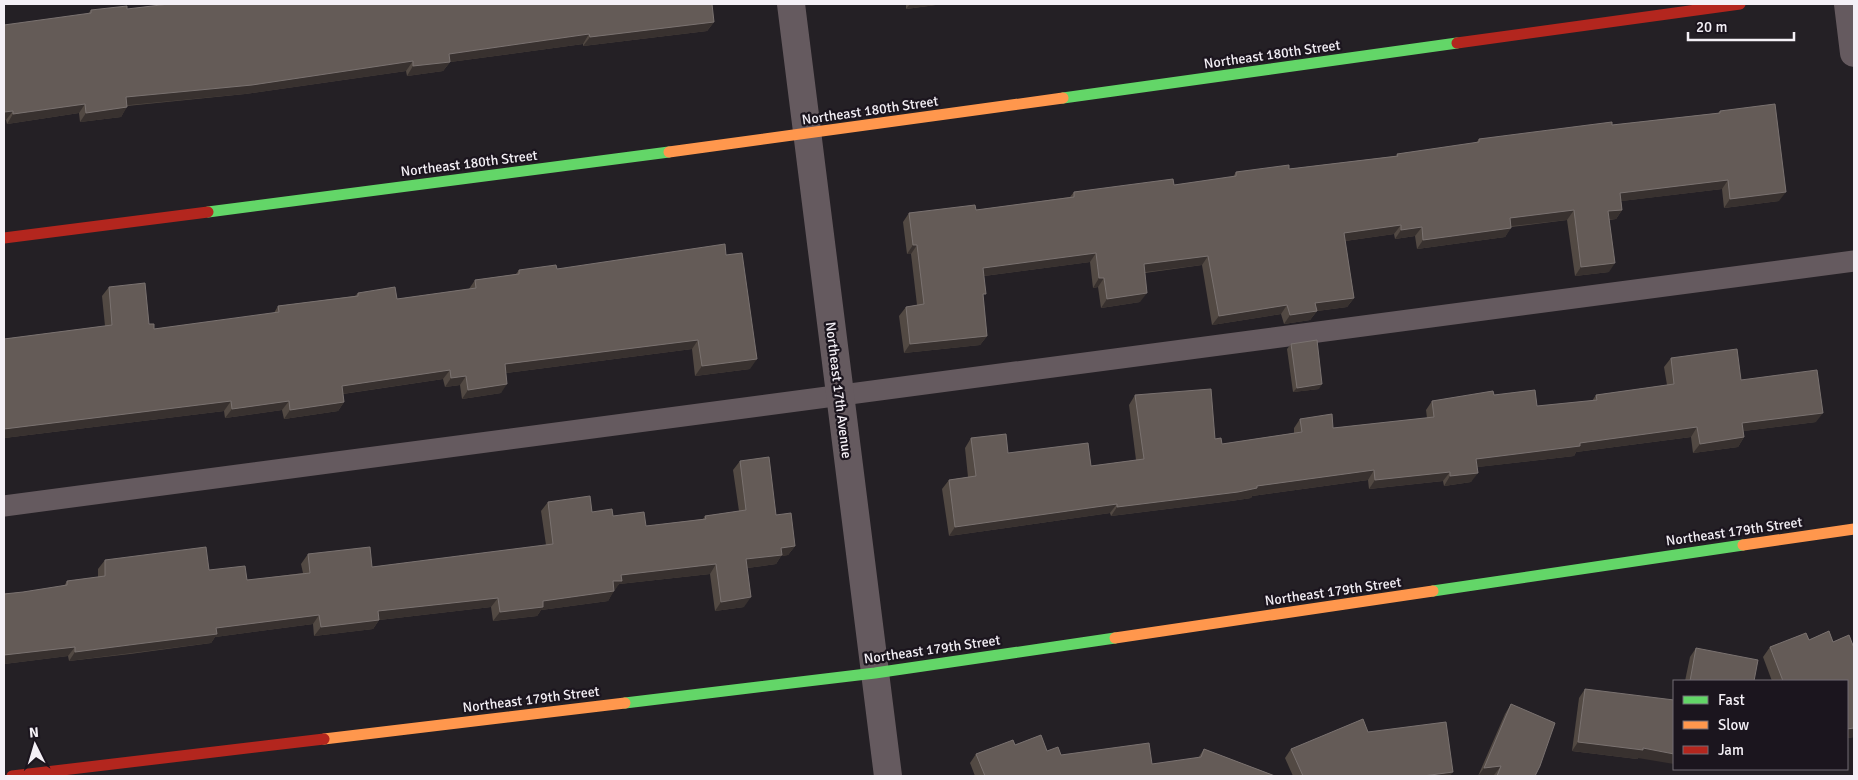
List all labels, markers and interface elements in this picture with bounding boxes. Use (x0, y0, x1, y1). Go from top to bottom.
scale bar (1688, 10, 1794, 42)
text: 20 m (1696, 18, 1727, 36)
street label: Northeast 180th Street (1203, 36, 1342, 72)
street label: Northeast 180th Street (801, 92, 940, 128)
street label: Northeast 180th Street (400, 147, 539, 180)
street label: Northeast 17th Avenue (822, 321, 855, 459)
street label: Northeast 179th Street (1665, 513, 1804, 549)
street label: Northeast 179th Street (1264, 573, 1403, 609)
street label: Northeast 179th Street (863, 631, 1002, 667)
legend (1673, 680, 1848, 770)
street label: Northeast 179th Street (462, 683, 601, 716)
text: Fast (1718, 691, 1745, 709)
text: Slow (1718, 716, 1749, 734)
north arrow (10, 720, 60, 770)
text: N (28, 724, 40, 741)
text: Jam (1718, 741, 1744, 759)

